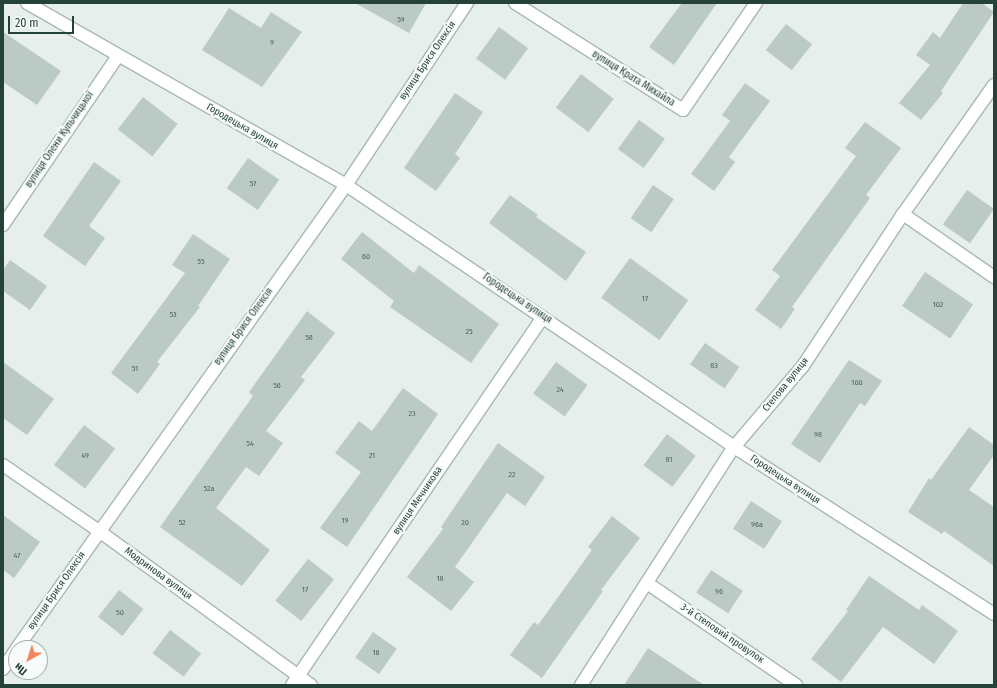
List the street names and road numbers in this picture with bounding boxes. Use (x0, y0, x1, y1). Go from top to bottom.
street label: вулиця Брися Олексія (397, 19, 459, 103)
street label: вулиця Крата Михайла (589, 49, 677, 109)
street label: вулиця Олени Кульчицької (23, 90, 97, 190)
street label: Городецька вулиця (204, 102, 280, 152)
street label: Городецька вулиця (480, 271, 554, 327)
street label: вулиця Брися Олексія (212, 286, 276, 368)
street label: Степова вулиця (761, 356, 811, 414)
street label: Городецька вулиця (748, 453, 822, 507)
street label: вулиця Мечникова (391, 465, 445, 537)
street label: Модринова вулиця (122, 545, 194, 603)
street label: вулиця Брися Олексія (26, 550, 88, 632)
street label: 3-й Степовий провулок (678, 602, 766, 666)

